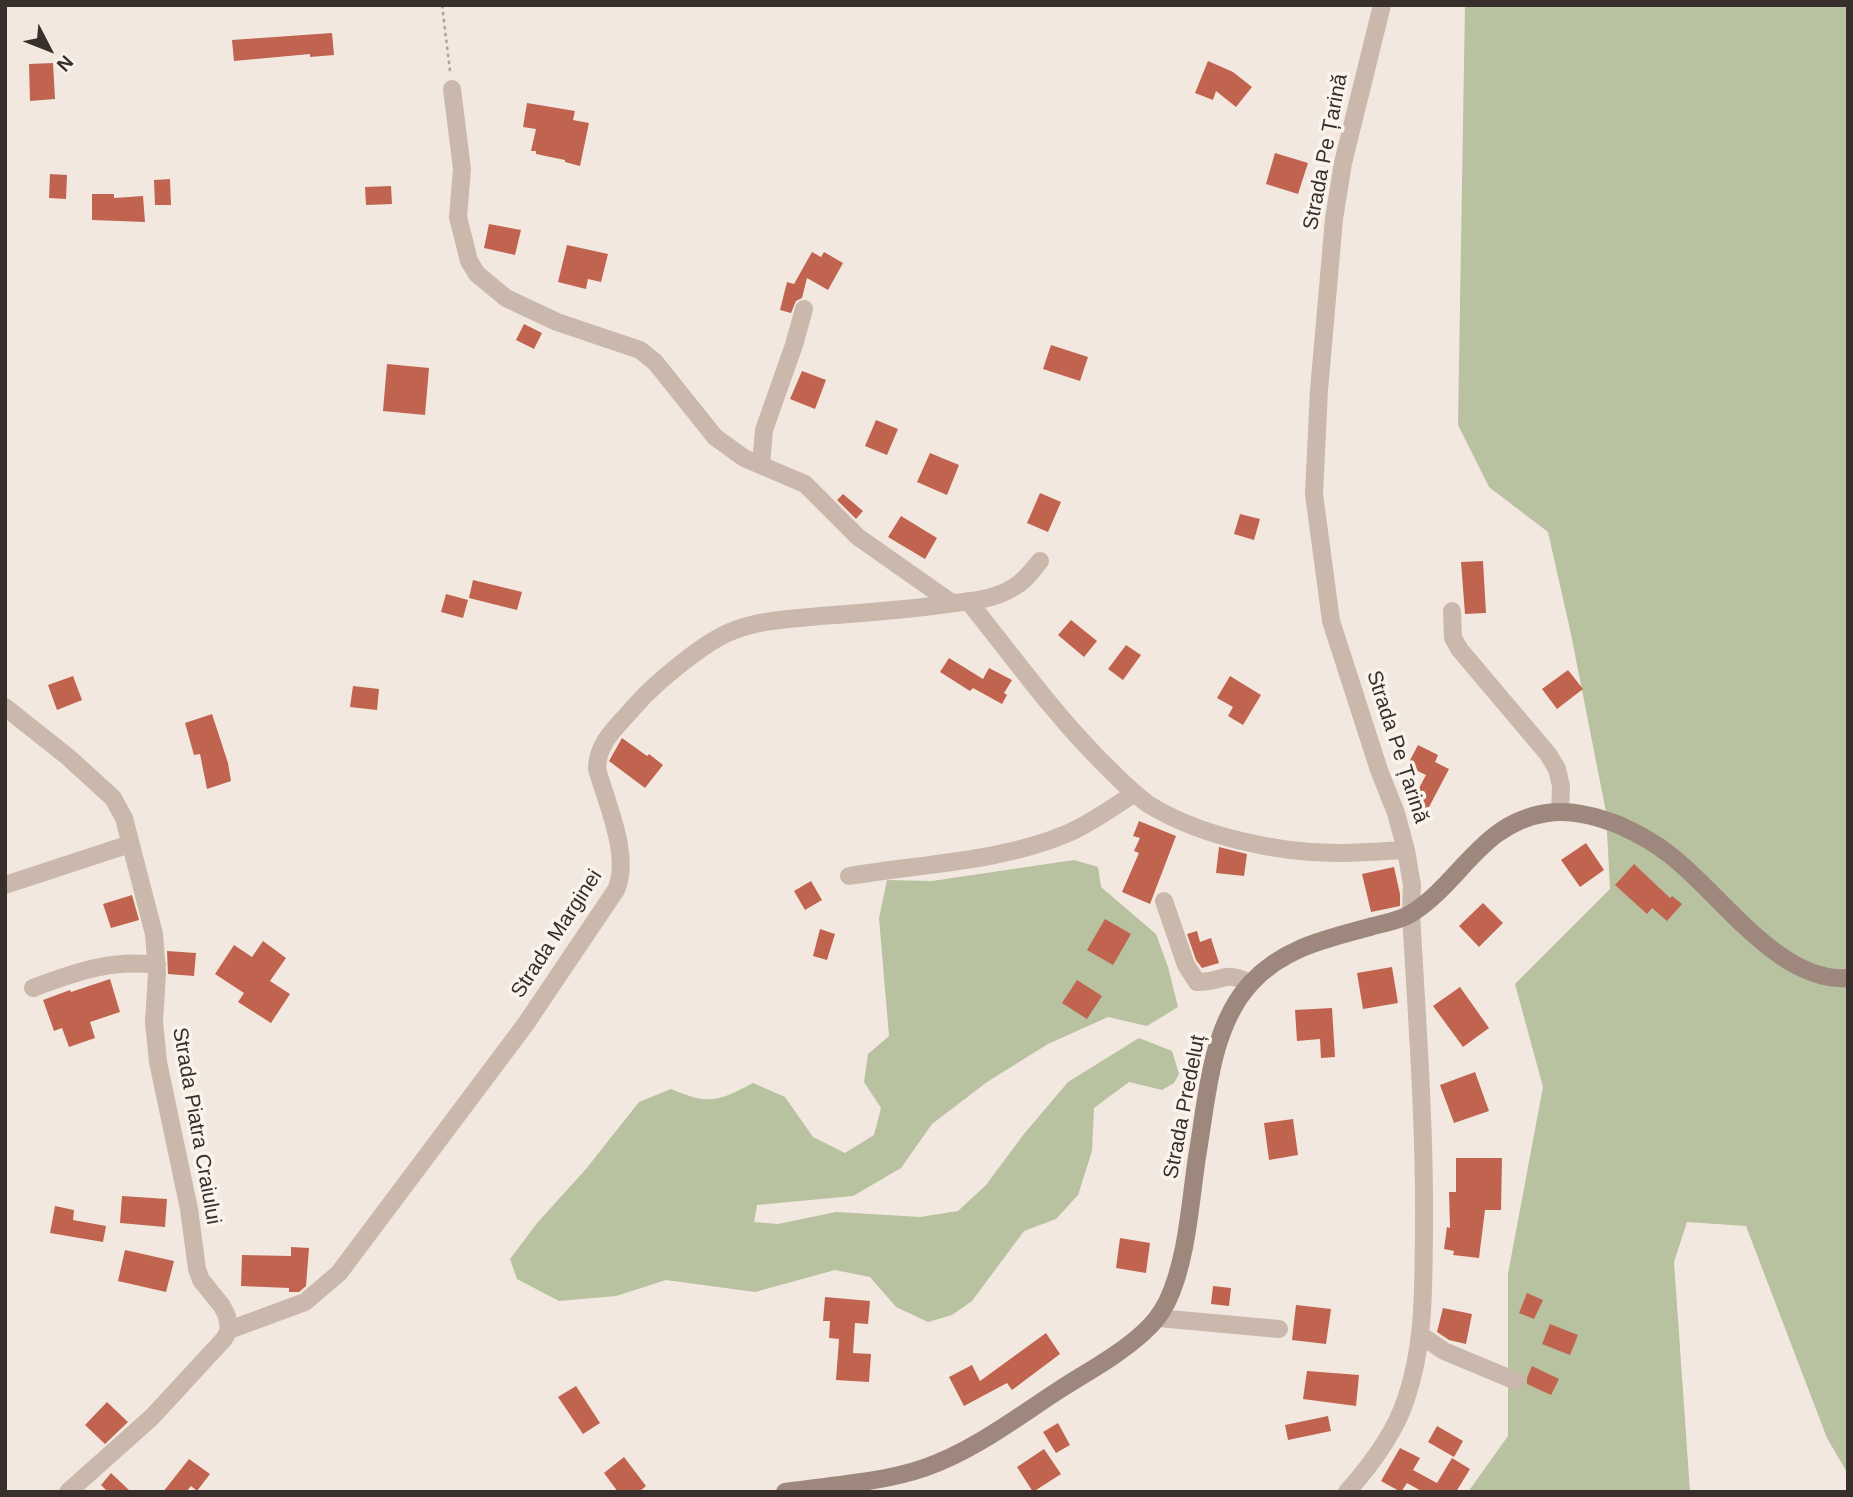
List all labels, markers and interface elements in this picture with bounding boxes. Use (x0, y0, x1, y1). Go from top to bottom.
north arrow (14, 14, 84, 84)
text: N (53, 51, 77, 76)
street label: Strada Pe Țarină (1298, 72, 1354, 232)
street label: Strada Pe Țarină (1360, 668, 1434, 826)
street label: Strada Marginei (506, 865, 608, 1003)
street label: Strada Piatra Craiului (166, 1026, 226, 1226)
street label: Strada Predeluț (1159, 1033, 1211, 1181)

